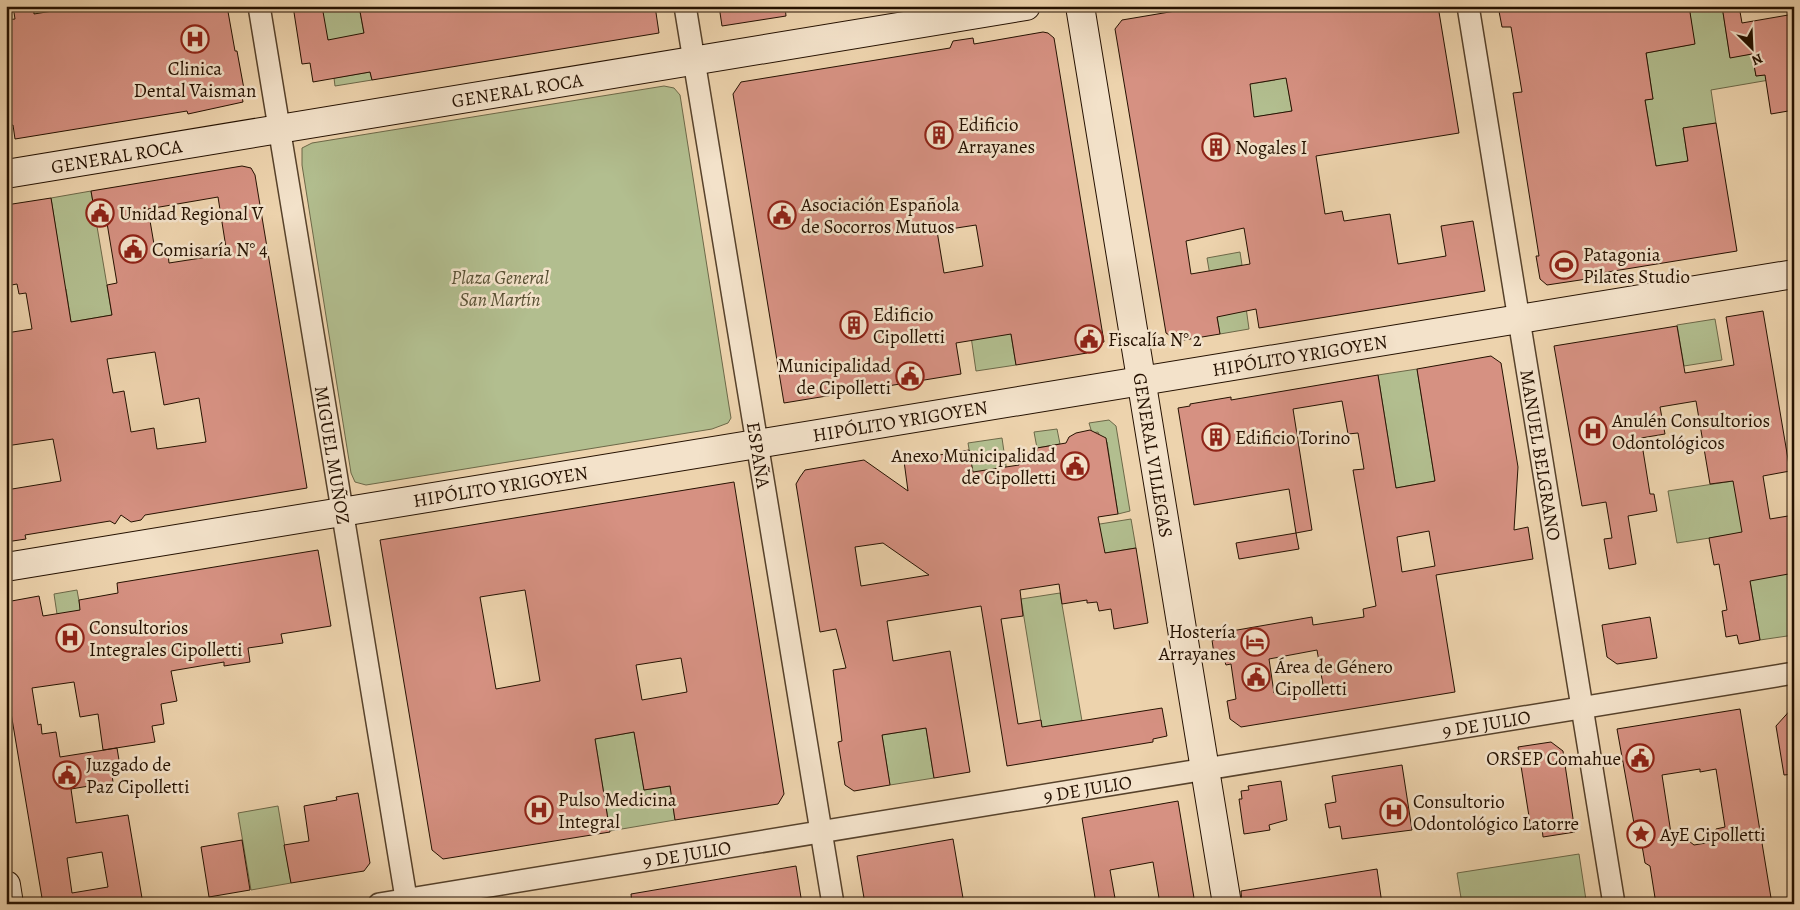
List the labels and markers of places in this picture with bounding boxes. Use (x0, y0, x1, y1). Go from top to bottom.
hospital icon: Clinica Dental Vaisman (180, 24, 210, 54)
place label: Clinica Dental Vaisman (134, 56, 256, 104)
place label: Edificio Arrayanes (957, 112, 1035, 160)
building icon: Edificio Arrayanes (924, 120, 954, 150)
building icon: Nogales I (1201, 132, 1231, 162)
place label: Nogales I (1235, 135, 1307, 161)
place label: Asociación Española de Socorros Mutuos (800, 192, 960, 240)
public building icon: Unidad Regional V (85, 198, 115, 228)
public building icon: Asociación Española de Socorros Mutuos (767, 200, 797, 230)
place label: Unidad Regional V (119, 201, 264, 227)
public building icon: Comisaría N° 4 (118, 234, 148, 264)
place label: Comisaría N° 4 (152, 237, 268, 263)
place label: Patagonia Pilates Studio (1583, 242, 1690, 290)
sports icon: Patagonia Pilates Studio (1549, 250, 1579, 280)
place label: Edificio Cipolletti (873, 302, 945, 350)
building icon: Edificio Cipolletti (839, 310, 869, 340)
public building icon: Fiscalía N° 2 (1074, 324, 1104, 354)
place label: Fiscalía N° 2 (1108, 327, 1202, 353)
place label: Municipalidad de Cipolletti (778, 353, 892, 401)
public building icon: Municipalidad de Cipolletti (895, 361, 925, 391)
place label: Anulén Consultorios Odontológicos (1611, 408, 1770, 456)
hospital icon: Anulén Consultorios Odontológicos (1578, 416, 1608, 446)
building icon: Edificio Torino (1201, 422, 1231, 452)
place label: Edificio Torino (1235, 425, 1350, 451)
place label: Anexo Municipalidad de Cipolletti (891, 443, 1057, 491)
public building icon: Anexo Municipalidad de Cipolletti (1060, 451, 1090, 481)
place label: Consultorios Integrales Cipolletti (89, 615, 243, 663)
place label: Hostería Arrayanes (1158, 619, 1236, 667)
hospital icon: Consultorios Integrales Cipolletti (55, 623, 85, 653)
hotel icon: Hostería Arrayanes (1240, 627, 1270, 657)
place label: Área de Género Cipolletti (1274, 654, 1393, 702)
public building icon: Área de Género Cipolletti (1241, 662, 1271, 692)
public building icon: ORSEP Comahue (1625, 743, 1655, 773)
place label: ORSEP Comahue (1486, 746, 1621, 772)
place label: Juzgado de Paz Cipolletti (86, 752, 190, 800)
public building icon: Juzgado de Paz Cipolletti (52, 760, 82, 790)
place label: Pulso Medicina Integral (558, 787, 677, 835)
place label: Consultorio Odontológico Latorre (1413, 789, 1579, 837)
hospital icon: Pulso Medicina Integral (524, 795, 554, 825)
hospital icon: Consultorio Odontológico Latorre (1379, 797, 1409, 827)
place icon: AyE Cipolletti (1626, 819, 1656, 849)
place label: AyE Cipolletti (1659, 822, 1766, 848)

